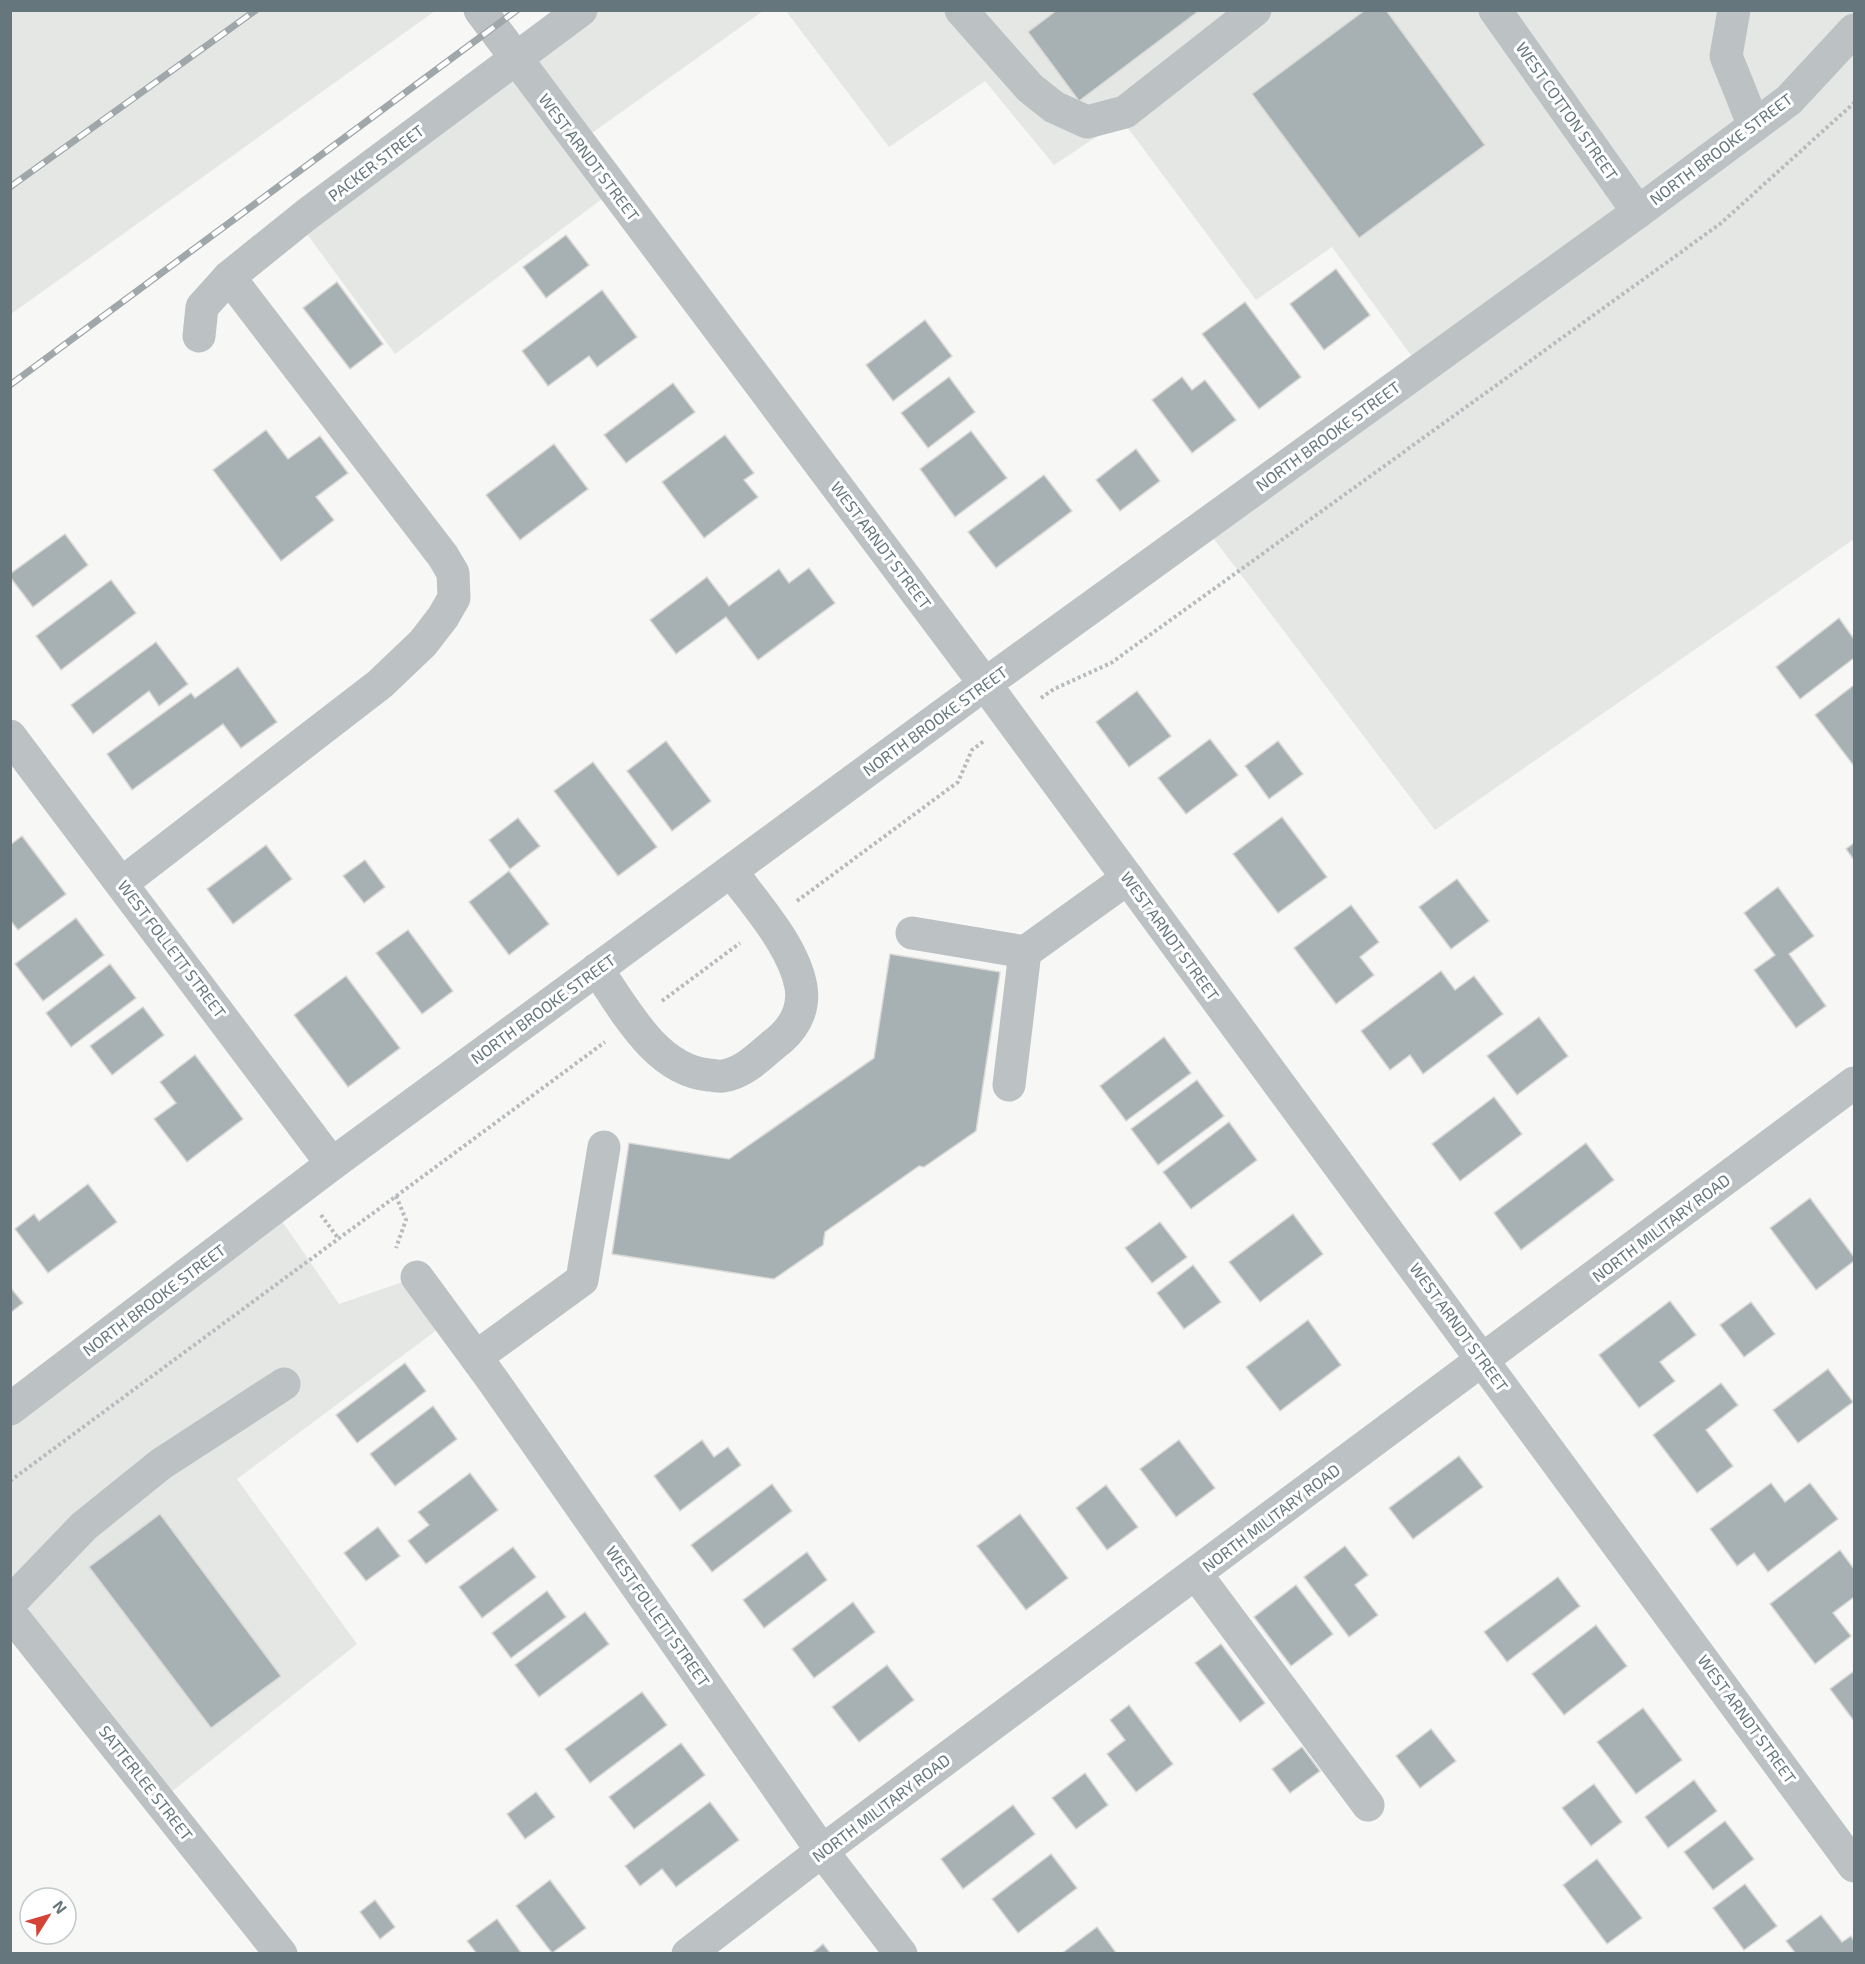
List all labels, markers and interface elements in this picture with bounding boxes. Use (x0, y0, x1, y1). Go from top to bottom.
street label: WEST COTTON STREET (1513, 38, 1622, 183)
street label: WEST ARNDT STREET (535, 89, 644, 224)
street label: NORTH BROOKE STREET (1646, 89, 1796, 208)
street label: PACKER STREET (324, 120, 427, 205)
street label: NORTH BROOKE STREET (1252, 377, 1404, 494)
street label: WEST ARNDT STREET (827, 477, 936, 612)
street label: NORTH BROOKE STREET (859, 662, 1011, 779)
street label: WEST ARNDT STREET (1117, 868, 1224, 1004)
street label: WEST FOLLETT STREET (114, 876, 230, 1021)
street label: NORTH BROOKE STREET (467, 950, 619, 1067)
street label: NORTH MILITARY ROAD (1588, 1170, 1733, 1286)
street label: NORTH BROOKE STREET (79, 1240, 229, 1359)
street label: WEST ARNDT STREET (1406, 1259, 1513, 1395)
street label: NORTH MILITARY ROAD (1198, 1460, 1343, 1576)
street label: WEST FOLLETT STREET (603, 1542, 714, 1690)
street label: WEST ARNDT STREET (1694, 1651, 1801, 1787)
street label: SATTERLEE STREET (96, 1721, 197, 1844)
street label: NORTH MILITARY ROAD (808, 1750, 953, 1866)
north arrow (18, 1886, 78, 1946)
text: N (49, 1896, 71, 1917)

